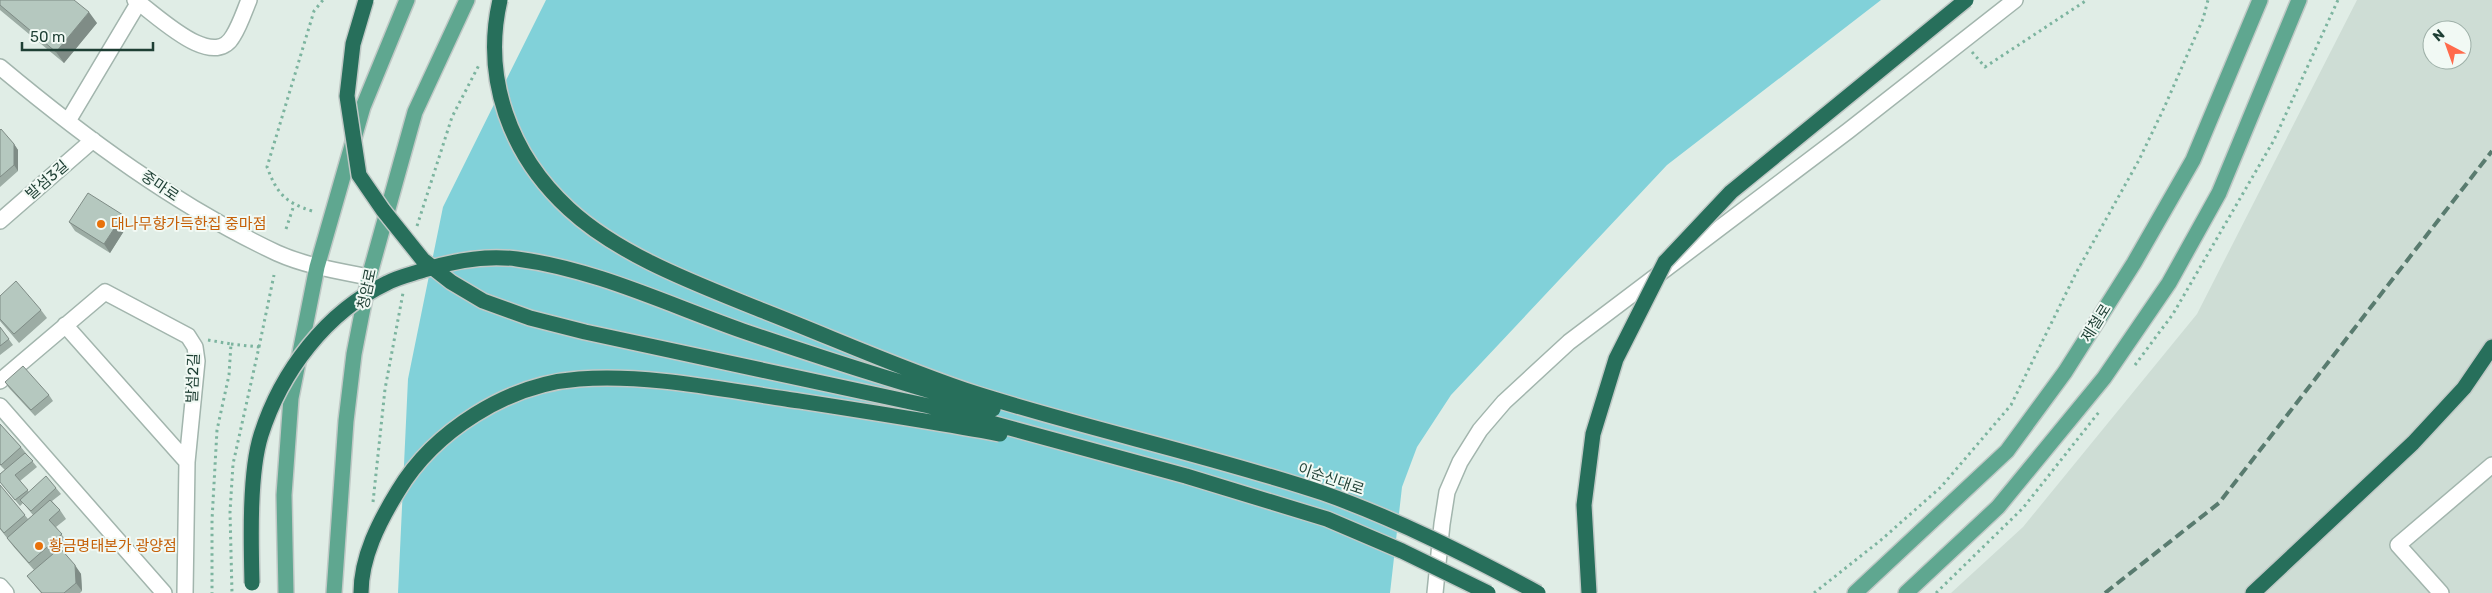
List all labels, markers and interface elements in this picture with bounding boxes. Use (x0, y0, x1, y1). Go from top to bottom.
scale bar (22, 20, 154, 52)
north arrow (2422, 20, 2472, 70)
text: N (2429, 26, 2448, 45)
text: 50 m (30, 28, 65, 46)
street label: 발섬3길 (22, 157, 72, 203)
street label: 중마로 (138, 167, 182, 205)
place label: 대나무향가득한집 중마점 (111, 215, 266, 233)
marker: 대나무향가득한집 중마점 (95, 218, 107, 230)
street label: 청암로 (354, 267, 380, 311)
street label: 제철로 (2077, 301, 2115, 345)
street label: 발섬2길 (183, 353, 203, 403)
street label: 이순신대로 (1295, 459, 1367, 499)
place label: 황금명태본가 광양점 (49, 537, 177, 555)
marker: 황금명태본가 광양점 (33, 540, 45, 552)

